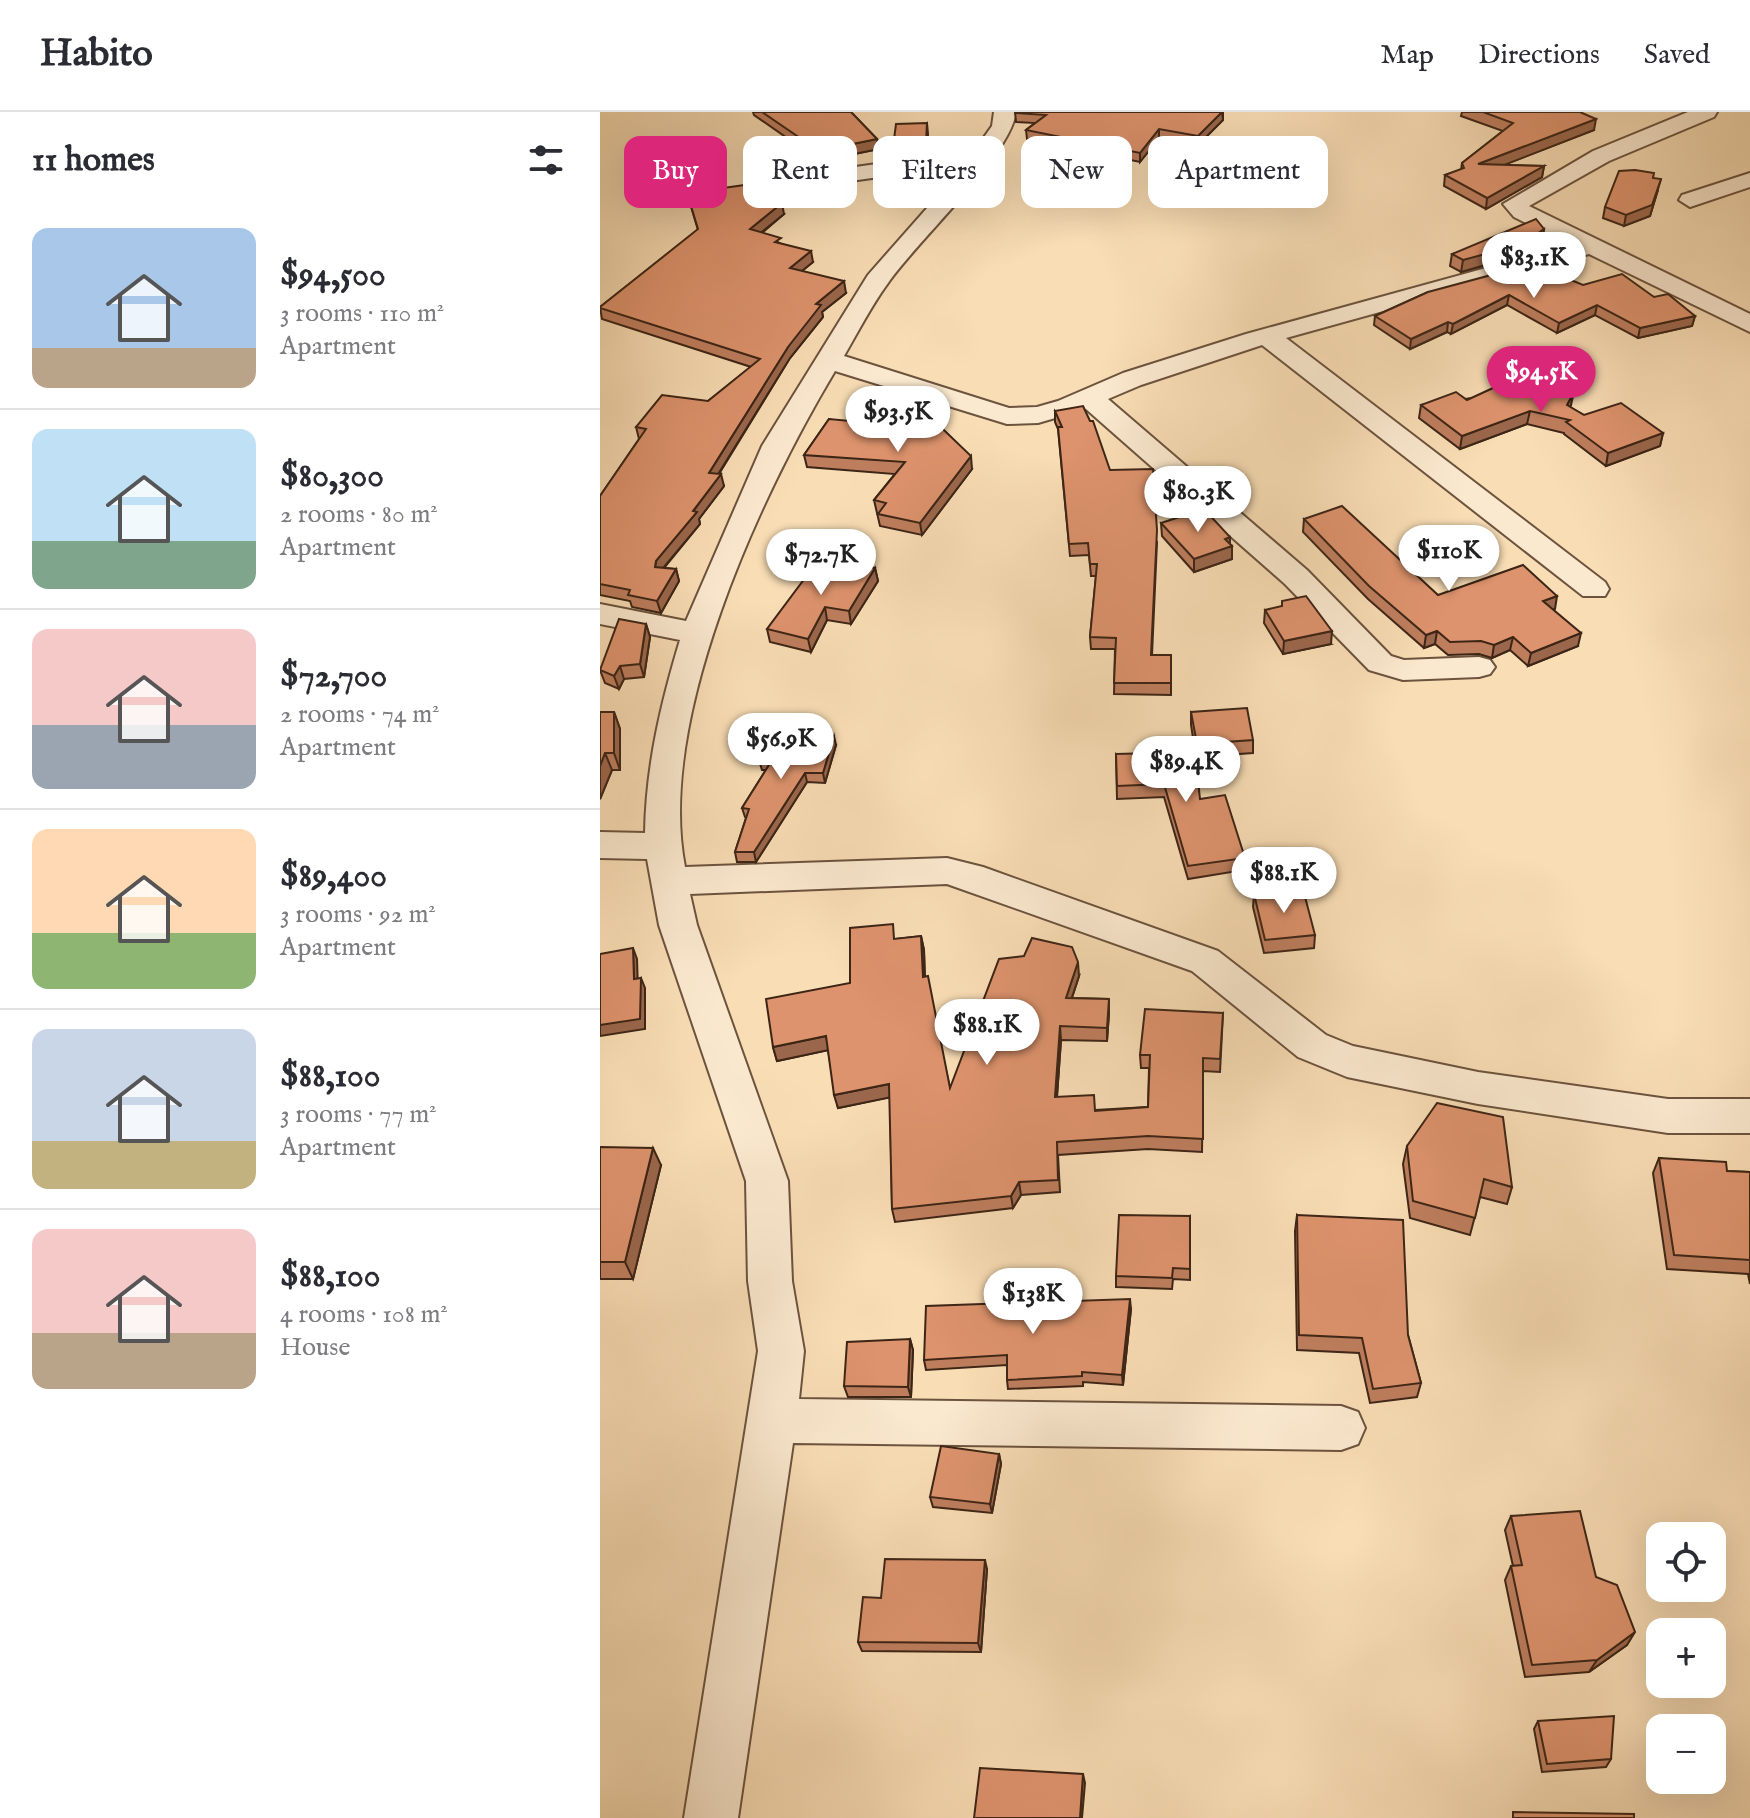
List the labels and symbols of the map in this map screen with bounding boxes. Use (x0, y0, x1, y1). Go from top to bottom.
pin: $83.1K (1469, 232, 1599, 300)
pin: $94.5K (1476, 346, 1606, 414)
pin: $93.5K (833, 386, 963, 454)
pin: $80.3K (1133, 466, 1263, 534)
pin: $110K (1393, 525, 1505, 593)
pin: $72.7K (756, 529, 886, 597)
pin: $56.9K (716, 713, 846, 781)
pin: $89.4K (1121, 736, 1251, 804)
pin: $88.1K (1219, 847, 1349, 915)
pin: $88.1K (922, 999, 1052, 1067)
pin: $138K (977, 1268, 1089, 1336)

